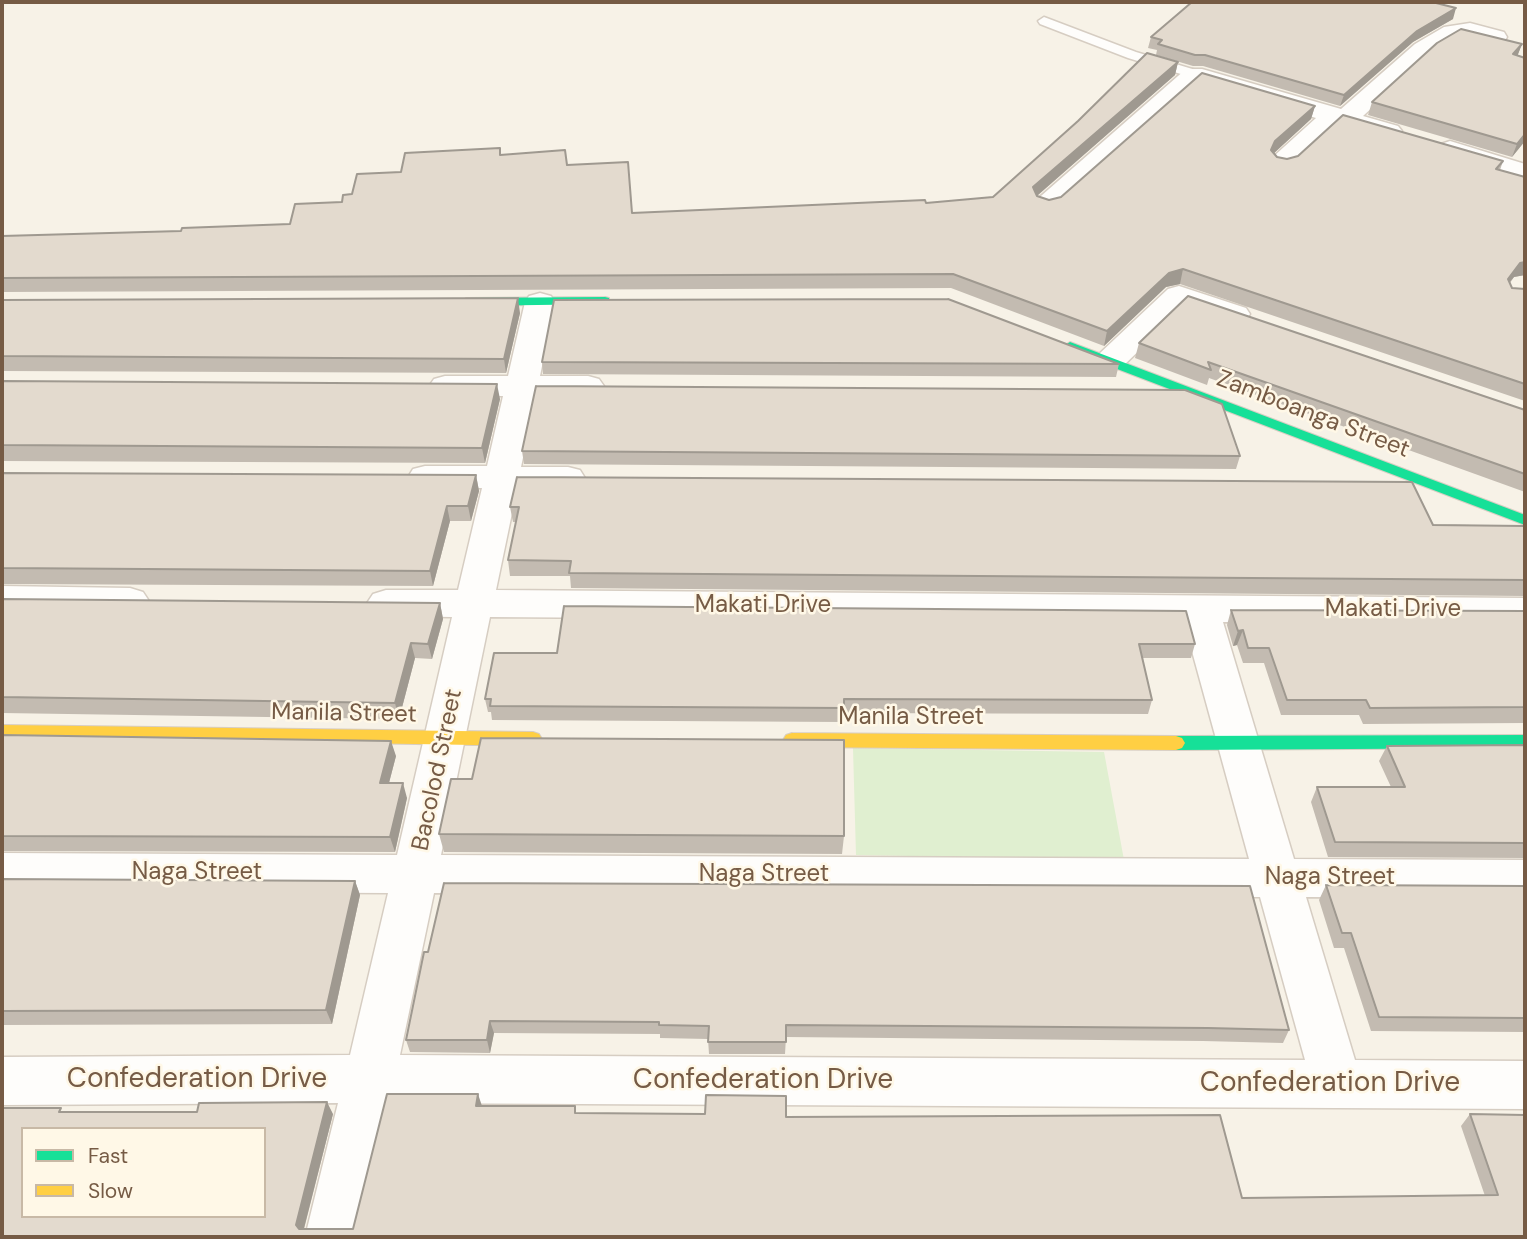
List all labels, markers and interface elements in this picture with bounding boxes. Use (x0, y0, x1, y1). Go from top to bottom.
street label: Zamboanga Street (1212, 365, 1414, 465)
street label: Makati Drive (695, 592, 831, 620)
street label: Makati Drive (1325, 596, 1461, 624)
street label: Bacolod Street (407, 687, 469, 853)
street label: Manila Street (271, 698, 417, 730)
street label: Manila Street (838, 704, 984, 732)
street label: Naga Street (132, 859, 262, 887)
street label: Naga Street (699, 861, 829, 889)
street label: Naga Street (1265, 864, 1395, 892)
street label: Confederation Drive (67, 1063, 327, 1097)
street label: Confederation Drive (633, 1064, 893, 1098)
street label: Confederation Drive (1200, 1067, 1460, 1101)
legend (21, 1127, 266, 1218)
text: Fast (88, 1142, 128, 1170)
text: Slow (88, 1177, 133, 1205)

